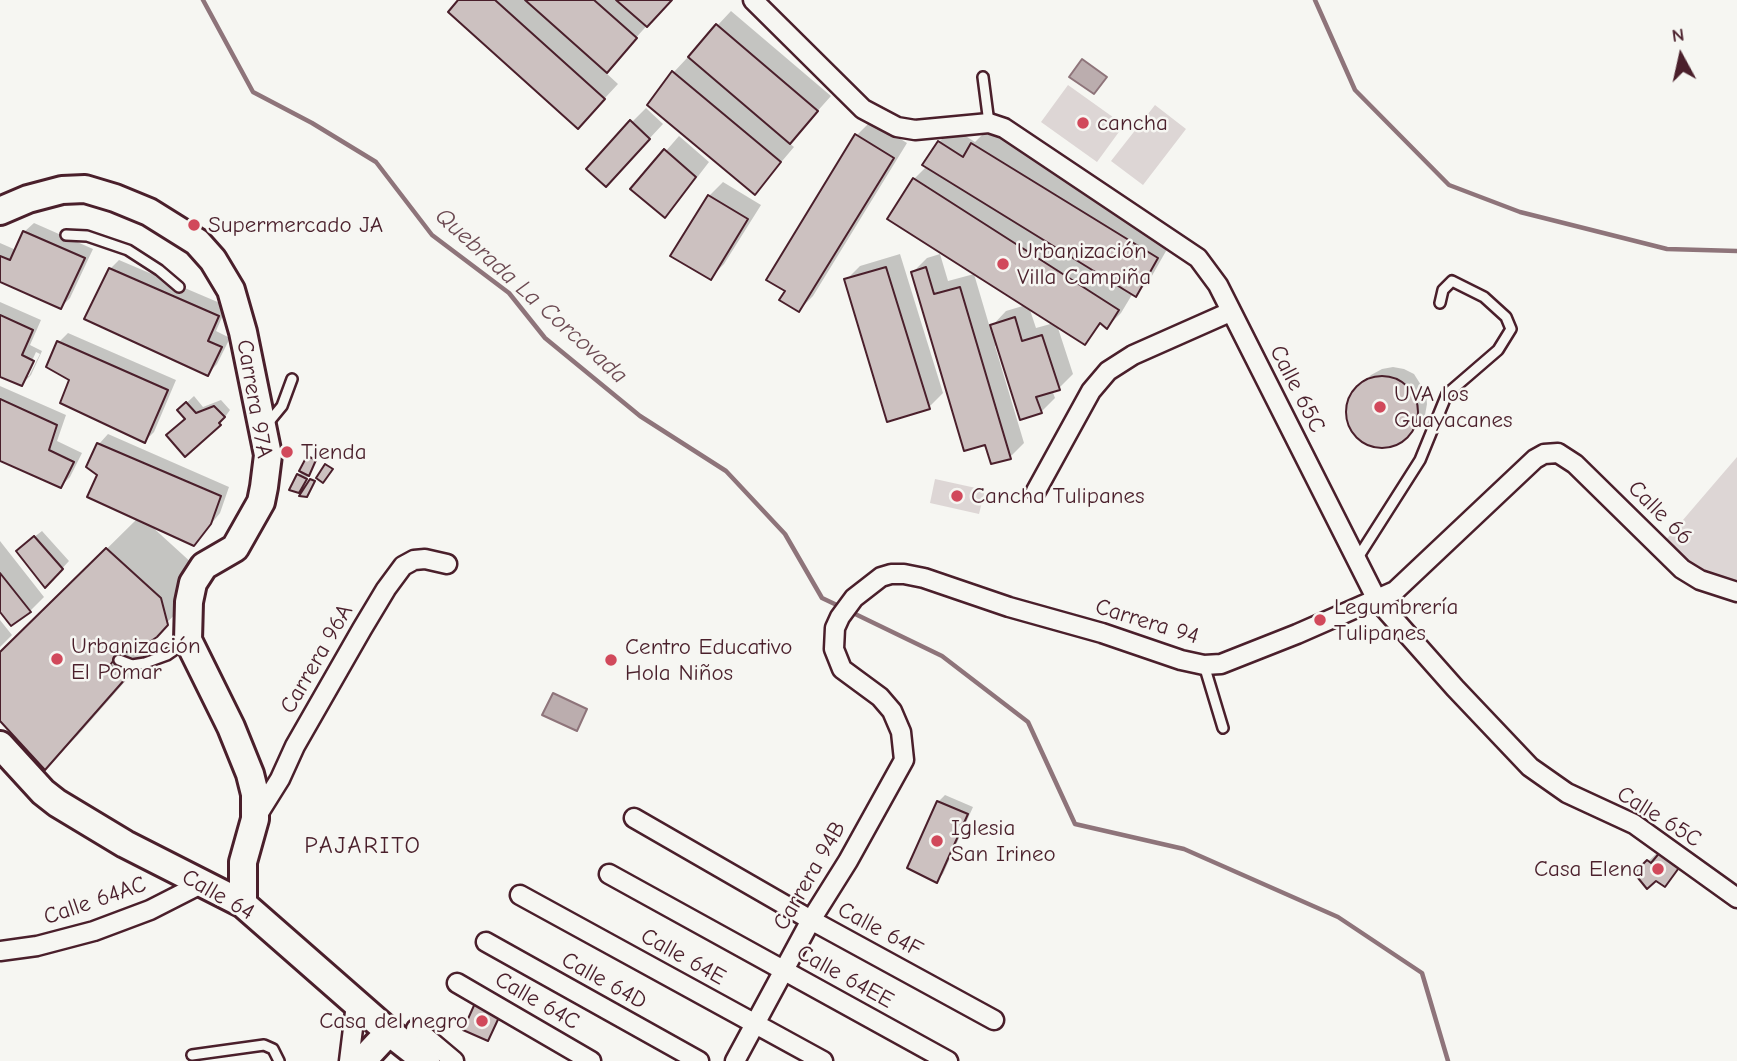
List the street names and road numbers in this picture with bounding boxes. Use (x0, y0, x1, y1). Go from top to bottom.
street label: Carrera 97A (230, 337, 278, 461)
street label: Calle 65C (1263, 341, 1331, 437)
street label: Calle 66 (1622, 475, 1698, 551)
street label: Carrera 94 (1092, 593, 1202, 651)
street label: Carrera 96A (275, 599, 359, 719)
street label: Calle 65C (1612, 780, 1706, 854)
street label: Carrera 94B (768, 817, 852, 935)
street label: Calle 64 (177, 863, 259, 927)
street label: Calle 64AC (40, 871, 150, 931)
street label: Calle 64F (833, 896, 927, 964)
street label: Calle 64E (636, 922, 730, 992)
street label: Calle 64EE (792, 939, 898, 1015)
street label: Calle 64D (556, 946, 652, 1016)
street label: Calle 64C (490, 966, 584, 1036)

